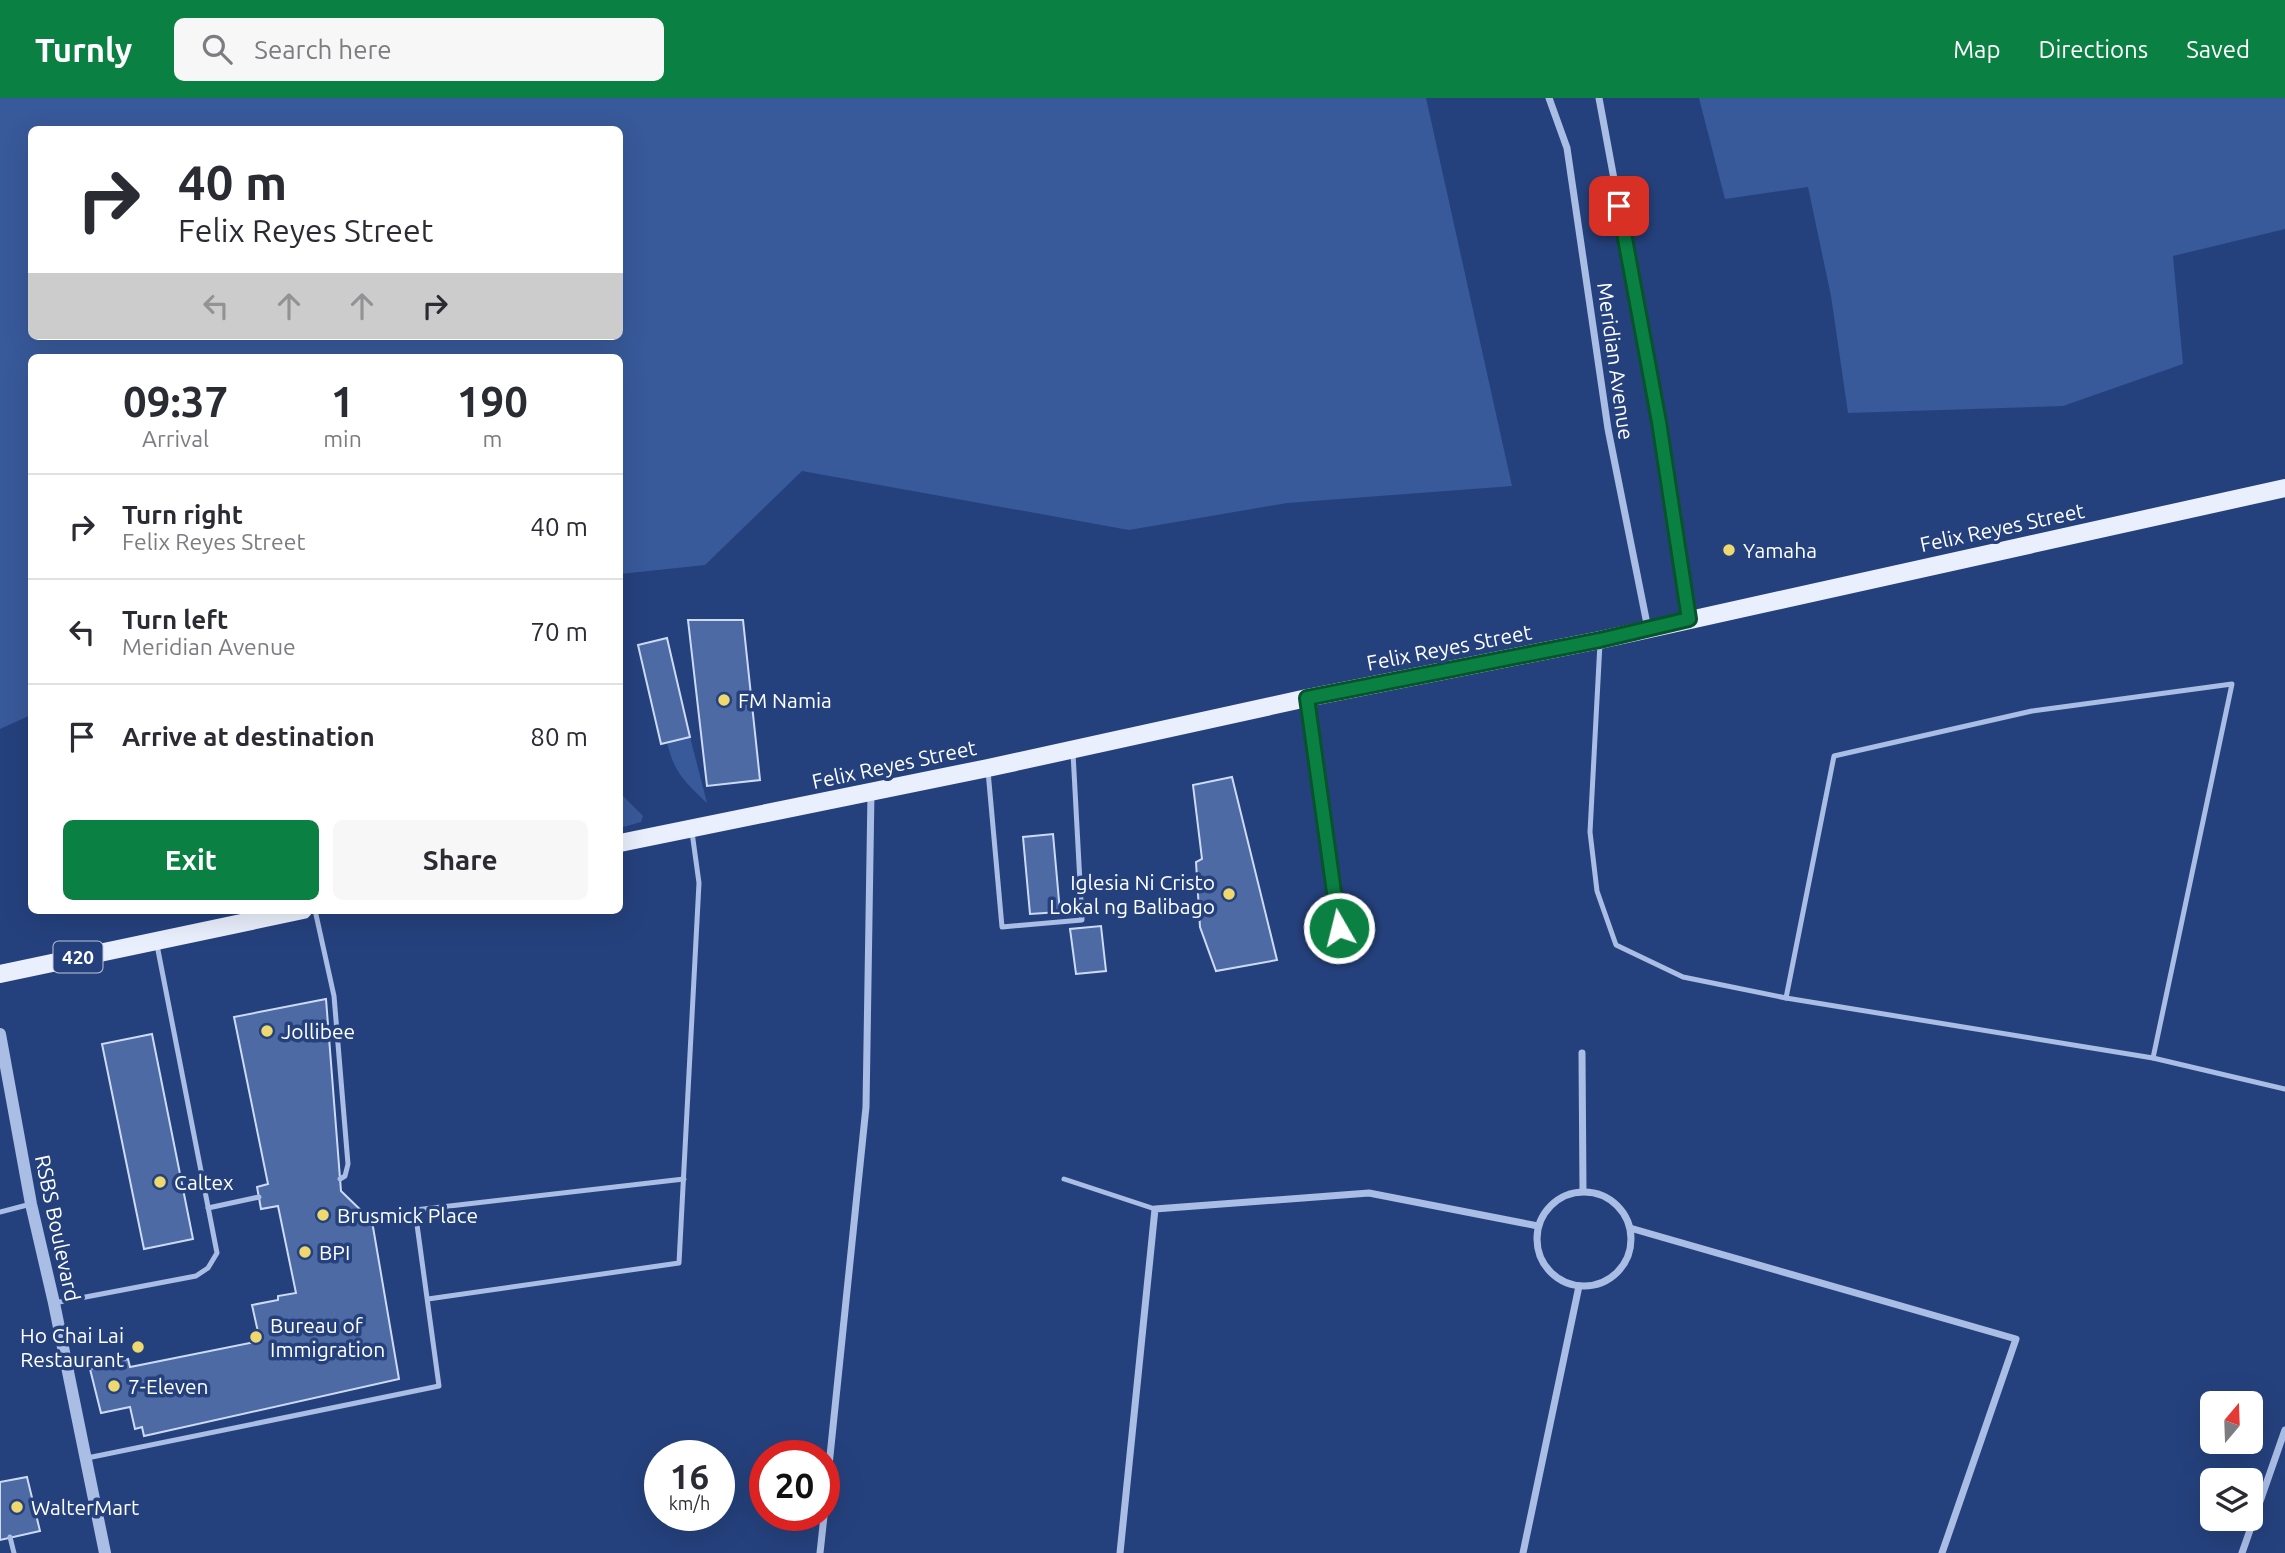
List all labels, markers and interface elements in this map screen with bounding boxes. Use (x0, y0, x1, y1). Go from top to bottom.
search box (174, 18, 664, 81)
icon: search (198, 30, 236, 68)
text: Turnly (35, 31, 132, 68)
text: Search here (254, 35, 392, 64)
text: Map (1953, 36, 2000, 63)
text: Directions (2038, 36, 2148, 63)
text: Saved (2186, 36, 2250, 63)
icon: right (63, 154, 154, 245)
text: 40 m (178, 154, 287, 209)
pin (1589, 176, 1649, 236)
icon: arrive (1600, 187, 1638, 225)
text: Felix Reyes Street (178, 212, 433, 248)
street label: Meridian Avenue (1593, 281, 1639, 441)
icon: left (197, 287, 235, 325)
icon: ahead (270, 287, 308, 325)
icon: ahead (343, 287, 381, 325)
icon: right (416, 287, 454, 325)
text: 09:37 (123, 378, 228, 425)
text: 1 (331, 378, 354, 425)
text: 190 (457, 378, 528, 425)
text: Arrival (142, 426, 209, 451)
text: min (323, 426, 362, 451)
text: m (482, 426, 502, 451)
street label: Felix Reyes Street (1918, 498, 2086, 556)
text: Turn right (122, 500, 243, 529)
icon: right (63, 508, 101, 546)
text: 40 m (530, 512, 588, 541)
text: Felix Reyes Street (122, 529, 305, 554)
place label: Yamaha (1743, 538, 1817, 562)
marker: Yamaha (1721, 542, 1737, 558)
text: Turn left (122, 605, 228, 634)
icon: left (63, 613, 101, 651)
text: 70 m (530, 617, 588, 646)
street label: Felix Reyes Street (1364, 619, 1534, 675)
text: Meridian Avenue (122, 634, 296, 659)
place label: FM Namia (738, 688, 832, 712)
marker: FM Namia (716, 692, 732, 708)
icon: arrive (63, 718, 101, 756)
text: Arrive at destination (122, 722, 375, 751)
text: 80 m (530, 722, 588, 751)
street label: Felix Reyes Street (810, 735, 978, 793)
button: Exit (63, 820, 319, 900)
button: Share (333, 820, 588, 900)
place label: Iglesia Ni Cristo Lokal ng Balibago (1049, 870, 1215, 918)
marker: Iglesia Ni Cristo Lokal ng Balibago (1221, 886, 1237, 902)
position arrow (1302, 891, 1376, 965)
road number: 420 (54, 942, 102, 972)
place label: Jollibee (281, 1019, 355, 1043)
marker: Jollibee (259, 1023, 275, 1039)
street label: RSBS Boulevard (31, 1153, 85, 1303)
place label: Caltex (174, 1170, 234, 1194)
marker: Caltex (152, 1174, 168, 1190)
place label: Brusmick Place (337, 1203, 478, 1227)
marker: Brusmick Place (315, 1207, 331, 1223)
place label: BPI (319, 1240, 350, 1264)
marker: BPI (297, 1244, 313, 1260)
place label: Bureau of Immigration (270, 1313, 385, 1361)
place label: Ho Chai Lai Restaurant (20, 1323, 124, 1371)
marker: Bureau of Immigration (248, 1329, 264, 1345)
marker: Ho Chai Lai Restaurant (130, 1339, 146, 1355)
place label: 7-Eleven (128, 1374, 209, 1398)
marker: 7-Eleven (106, 1378, 122, 1394)
north arrow (2200, 1391, 2263, 1454)
map controls (2200, 1391, 2263, 1531)
speed limit sign: 20 (749, 1440, 840, 1531)
text: 16 (670, 1456, 709, 1496)
button: layers (2200, 1468, 2263, 1531)
text: km/h (669, 1493, 710, 1513)
place label: WalterMart (31, 1495, 139, 1519)
marker: WalterMart (9, 1499, 25, 1515)

